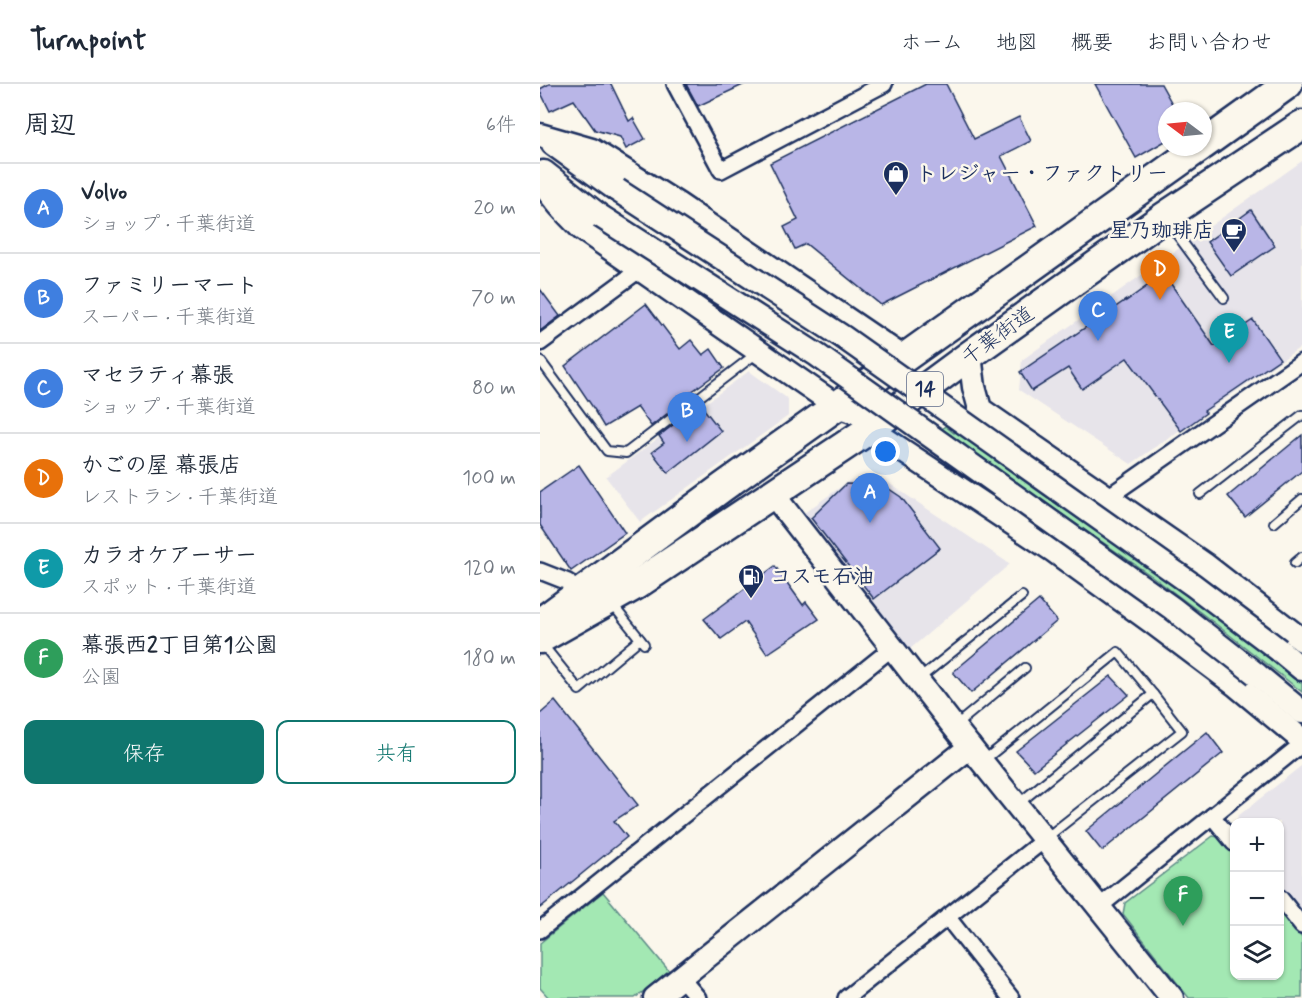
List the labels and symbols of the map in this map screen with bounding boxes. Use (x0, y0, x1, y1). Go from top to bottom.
north arrow (1158, 102, 1212, 156)
shop icon: トレジャー・ファクトリー (881, 159, 911, 197)
place label: トレジャー・ファクトリー (916, 160, 1168, 188)
cafe icon: 星乃珈琲店 (1219, 216, 1249, 254)
place label: 星乃珈琲店 (1109, 217, 1214, 245)
pin: D (1140, 250, 1180, 300)
pin: C (1078, 292, 1118, 341)
street label: 千葉街道 (956, 300, 1040, 372)
pin: E (1210, 314, 1248, 363)
road number: 14 (907, 372, 943, 406)
pin: B (668, 392, 706, 442)
your location (871, 437, 900, 466)
pin: A (850, 474, 890, 523)
fuel station icon: コスモ石油 (736, 562, 766, 600)
place label: コスモ石油 (770, 563, 874, 591)
pin: F (1164, 876, 1202, 926)

